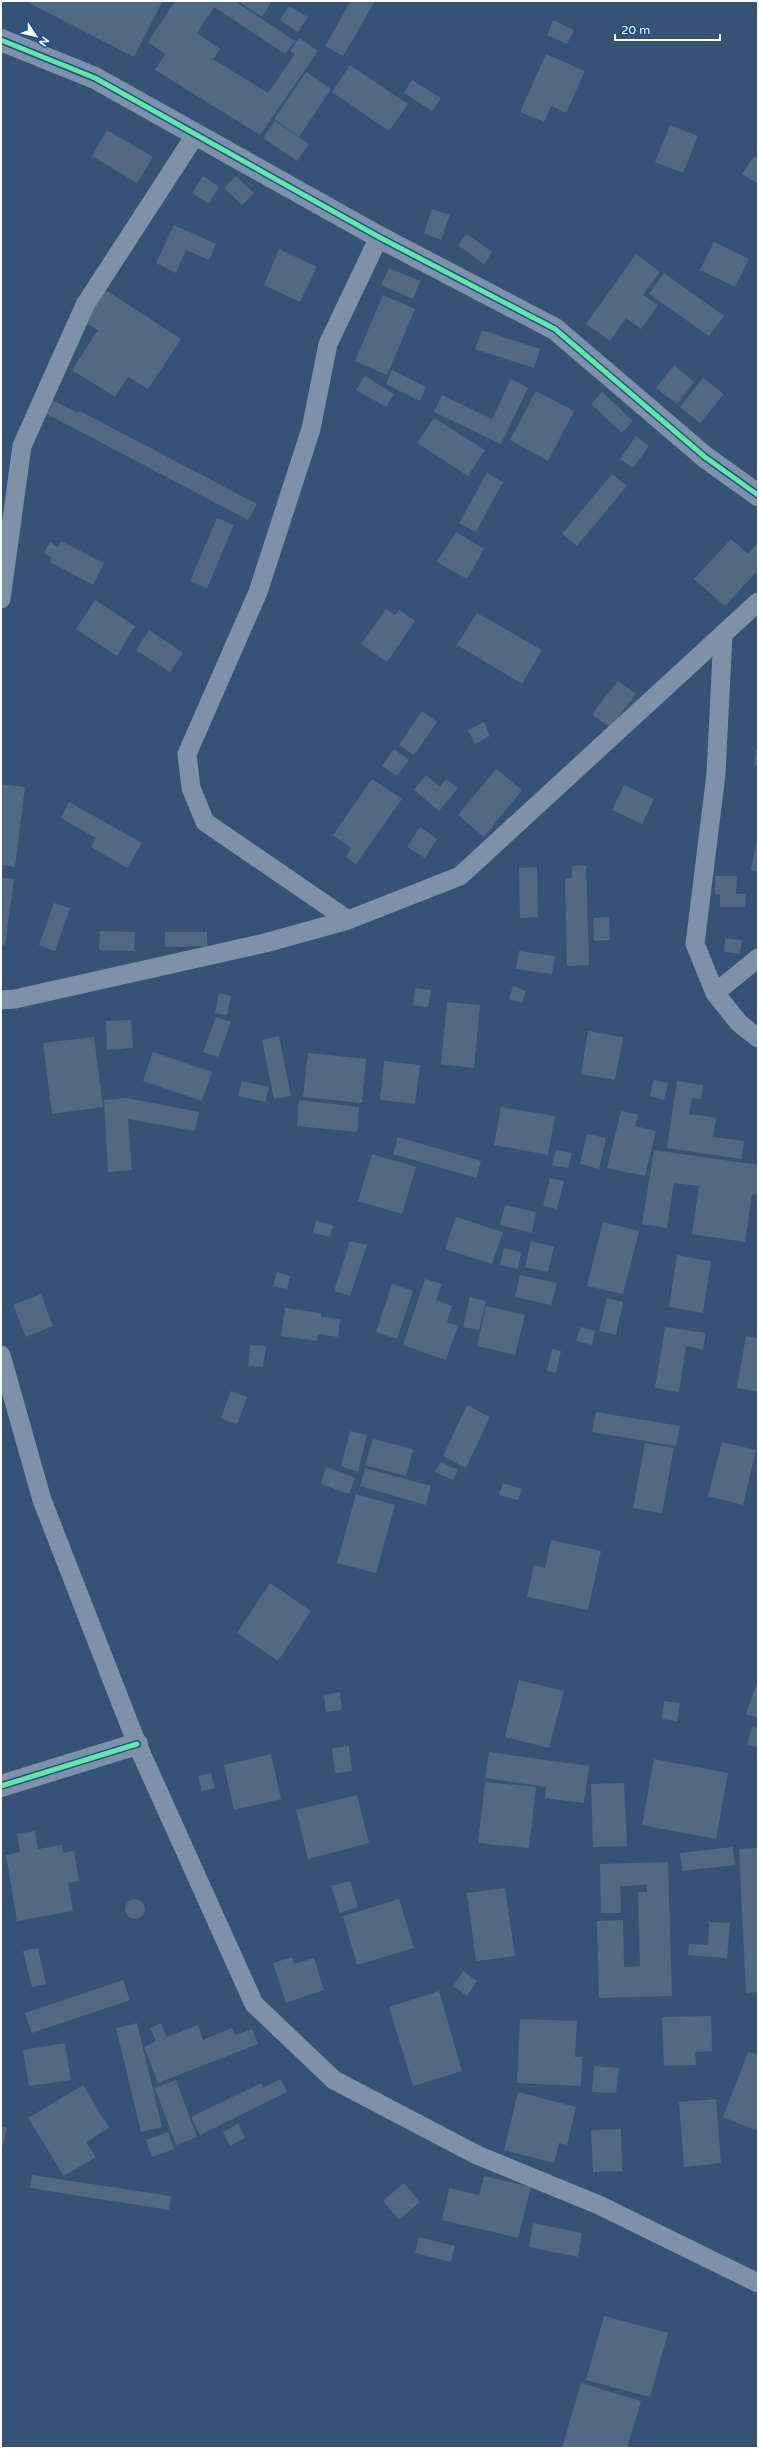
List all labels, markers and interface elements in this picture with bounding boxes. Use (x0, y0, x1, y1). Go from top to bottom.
north arrow (16, 16, 56, 56)
scale bar (615, 16, 720, 42)
text: 20 m (621, 23, 650, 37)
text: N (36, 34, 52, 49)

